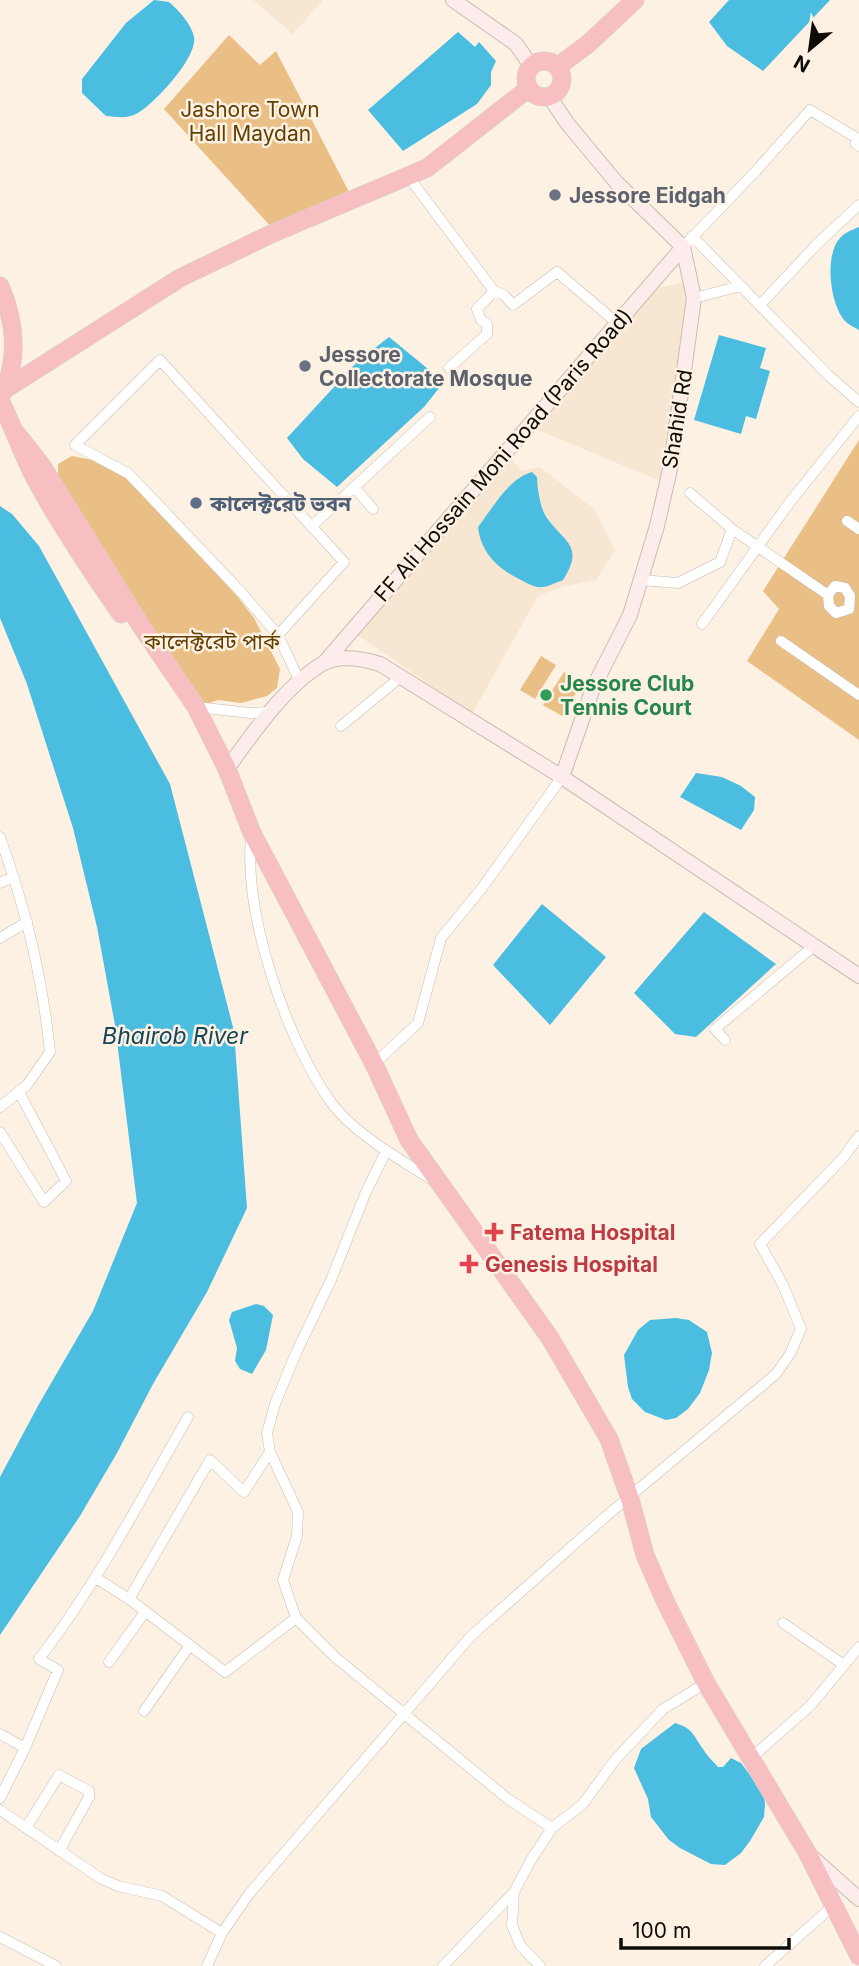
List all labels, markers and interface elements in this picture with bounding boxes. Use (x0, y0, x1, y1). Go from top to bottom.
north arrow (775, 14, 845, 84)
text: N (790, 50, 814, 77)
park label: Jashore Town Hall Maydan (180, 97, 320, 146)
place label: Jessore Eidgah (569, 183, 726, 208)
marker: Jessore Eidgah (547, 187, 563, 203)
street label: FF Ali Hossain Moni Road (Paris Road) (369, 303, 637, 607)
place label: Jessore Collectorate Mosque (319, 342, 532, 391)
marker: Jessore Collectorate Mosque (297, 358, 313, 374)
street label: Shahid Rd (657, 368, 697, 470)
place label: কালেক্টরেট ভবন (209, 491, 352, 516)
marker: কালেক্টরেট ভবন (188, 495, 204, 511)
park label: কালেক্টরেট পার্ক (143, 629, 281, 654)
place label: Jessore Club Tennis Court (560, 671, 694, 720)
marker: Jessore Club Tennis Court (538, 687, 554, 703)
water label: Bhairob River (102, 1022, 249, 1050)
place label: Fatema Hospital (510, 1220, 675, 1245)
marker: Fatema Hospital (484, 1222, 504, 1242)
place label: Genesis Hospital (485, 1252, 658, 1277)
marker: Genesis Hospital (459, 1254, 479, 1274)
scale bar (621, 1906, 789, 1950)
text: 100 m (632, 1918, 691, 1943)

